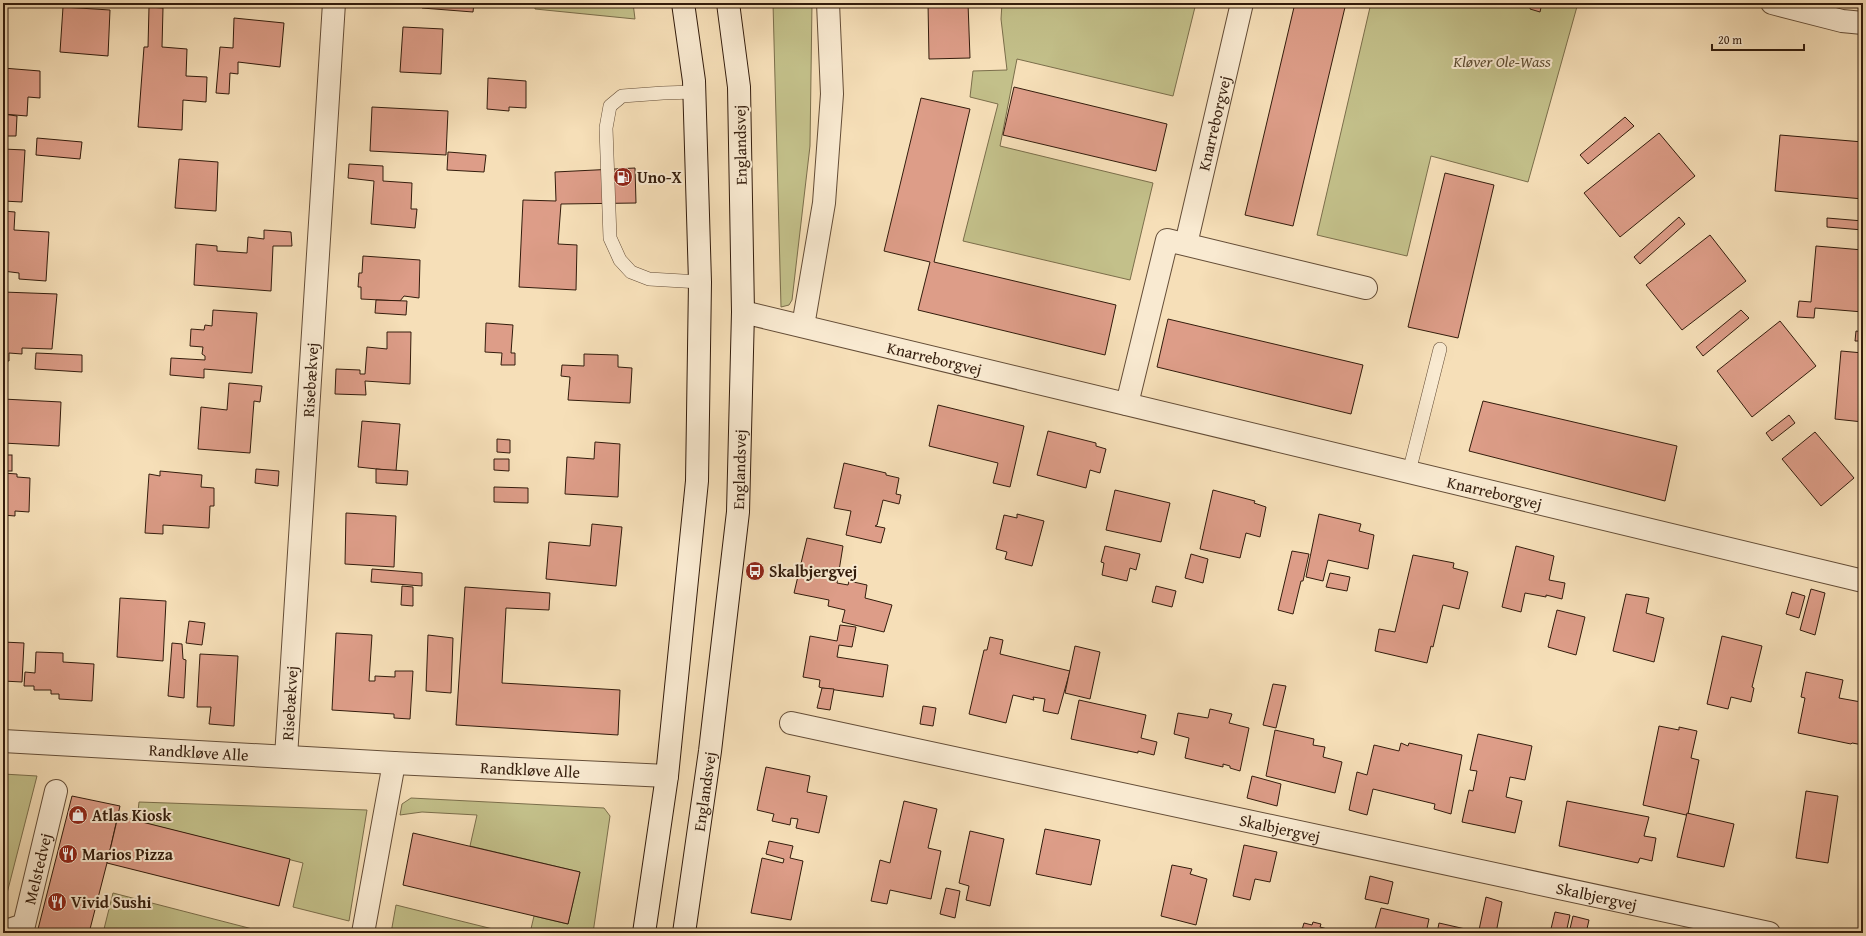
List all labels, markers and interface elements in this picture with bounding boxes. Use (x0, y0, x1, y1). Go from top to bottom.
scale bar (1712, 26, 1804, 52)
text: 20 m (1718, 31, 1742, 48)
park label: Kløver Ole-Wass (1452, 49, 1551, 73)
street label: Knarreborgvej (1191, 73, 1237, 173)
street label: Englandsvej (727, 105, 753, 185)
place label: Uno-X (637, 165, 682, 189)
fuel station icon: Uno-X (612, 166, 634, 188)
street label: Knarreborgvej (885, 335, 984, 381)
street label: Risebækvej (296, 342, 324, 418)
street label: Englandsvej (726, 429, 752, 510)
street label: Knarreborgvej (1445, 470, 1545, 516)
place label: Skalbjergvej (769, 559, 857, 583)
bus stop icon: Skalbjergvej (744, 560, 766, 582)
street label: Risebækvej (275, 665, 304, 741)
street label: Randkløve Alle (148, 737, 249, 767)
street label: Englandsvej (687, 750, 722, 833)
street label: Randkløve Alle (480, 755, 581, 784)
place label: Atlas Kiosk (92, 803, 172, 827)
shop icon: Atlas Kiosk (67, 804, 89, 826)
street label: Skalbjergvej (1237, 808, 1322, 848)
street label: Melstedvej (17, 831, 58, 907)
place label: Marios Pizza (82, 842, 174, 866)
restaurant icon: Marios Pizza (57, 843, 79, 865)
street label: Skalbjergvej (1554, 876, 1639, 916)
place label: Vivid Sushi (71, 890, 151, 914)
restaurant icon: Vivid Sushi (46, 891, 68, 913)

